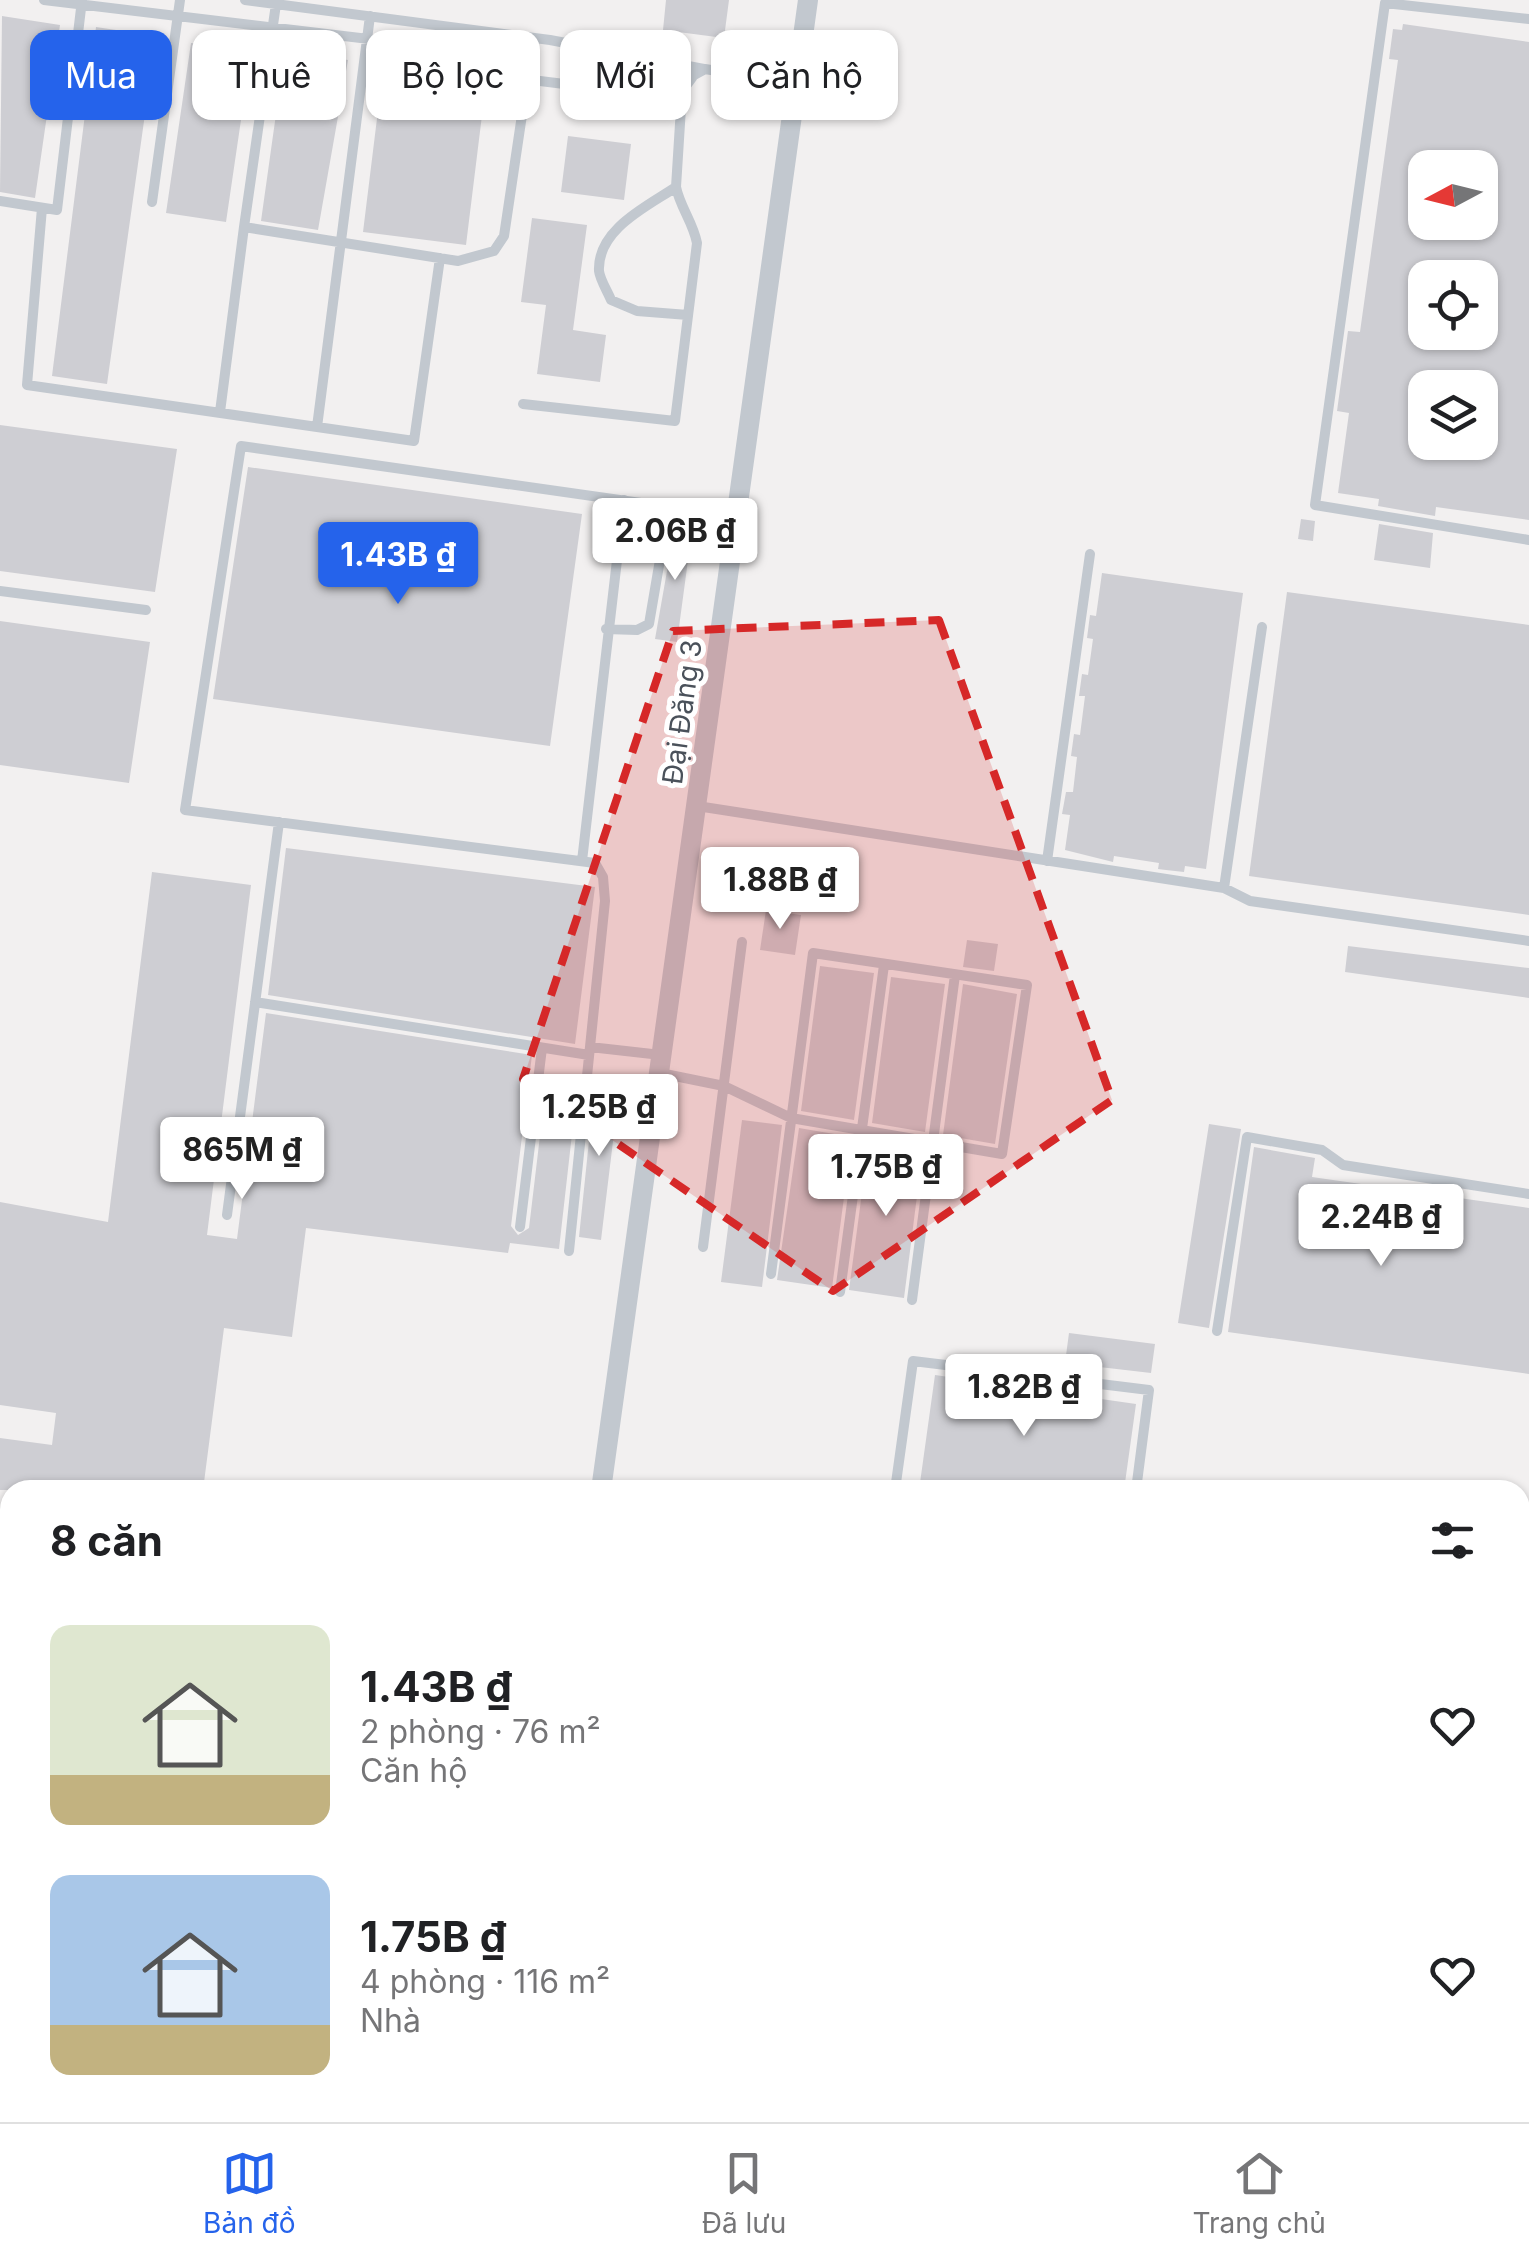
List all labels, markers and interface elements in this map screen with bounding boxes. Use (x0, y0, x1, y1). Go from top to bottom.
chip: Mua (30, 30, 172, 120)
chip: Thuê (192, 30, 346, 120)
chip: Bộ lọc (366, 30, 540, 120)
chip: Mới (560, 30, 691, 120)
chip: Căn hộ (711, 30, 898, 120)
north arrow (1408, 150, 1498, 240)
map controls (1408, 150, 1498, 460)
button: locate (1408, 260, 1498, 350)
button: layers (1408, 370, 1498, 460)
pin: 2.06B ₫ (583, 498, 767, 583)
text: 2.06B ₫ (614, 511, 736, 550)
pin: 1.43B ₫ (306, 522, 490, 607)
text: 1.43B ₫ (340, 535, 456, 574)
street label: Đại Đăng 3 (655, 638, 709, 786)
pin: 1.88B ₫ (688, 847, 872, 932)
text: 1.88B ₫ (723, 860, 837, 899)
pin: 1.25B ₫ (507, 1074, 691, 1159)
text: 1.25B ₫ (542, 1087, 656, 1126)
pin: 865M ₫ (161, 1117, 323, 1202)
text: 865M ₫ (182, 1130, 302, 1169)
pin: 1.75B ₫ (794, 1134, 978, 1219)
text: 1.75B ₫ (830, 1147, 942, 1186)
pin: 2.24B ₫ (1289, 1184, 1473, 1269)
text: 2.24B ₫ (1320, 1197, 1442, 1236)
pin: 1.82B ₫ (932, 1354, 1116, 1439)
text: 1.82B ₫ (967, 1367, 1081, 1406)
icon: filters (1425, 1513, 1480, 1568)
text: 8 căn (50, 1515, 163, 1566)
text: 1.43B ₫ (360, 1661, 512, 1712)
icon: home (130, 1665, 250, 1785)
icon: heart (1425, 1698, 1480, 1753)
text: 2 phòng · 76 m² (360, 1712, 601, 1751)
text: Căn hộ (360, 1751, 467, 1790)
text: 1.75B ₫ (360, 1911, 506, 1962)
icon: home (130, 1915, 250, 2035)
icon: heart (1425, 1948, 1480, 2003)
text: 4 phòng · 116 m² (360, 1962, 610, 2001)
text: Nhà (360, 2001, 421, 2040)
tab: Bản đồ (203, 2146, 296, 2240)
tab: Đã lưu (702, 2146, 786, 2240)
tab: Trang chủ (1192, 2146, 1326, 2240)

